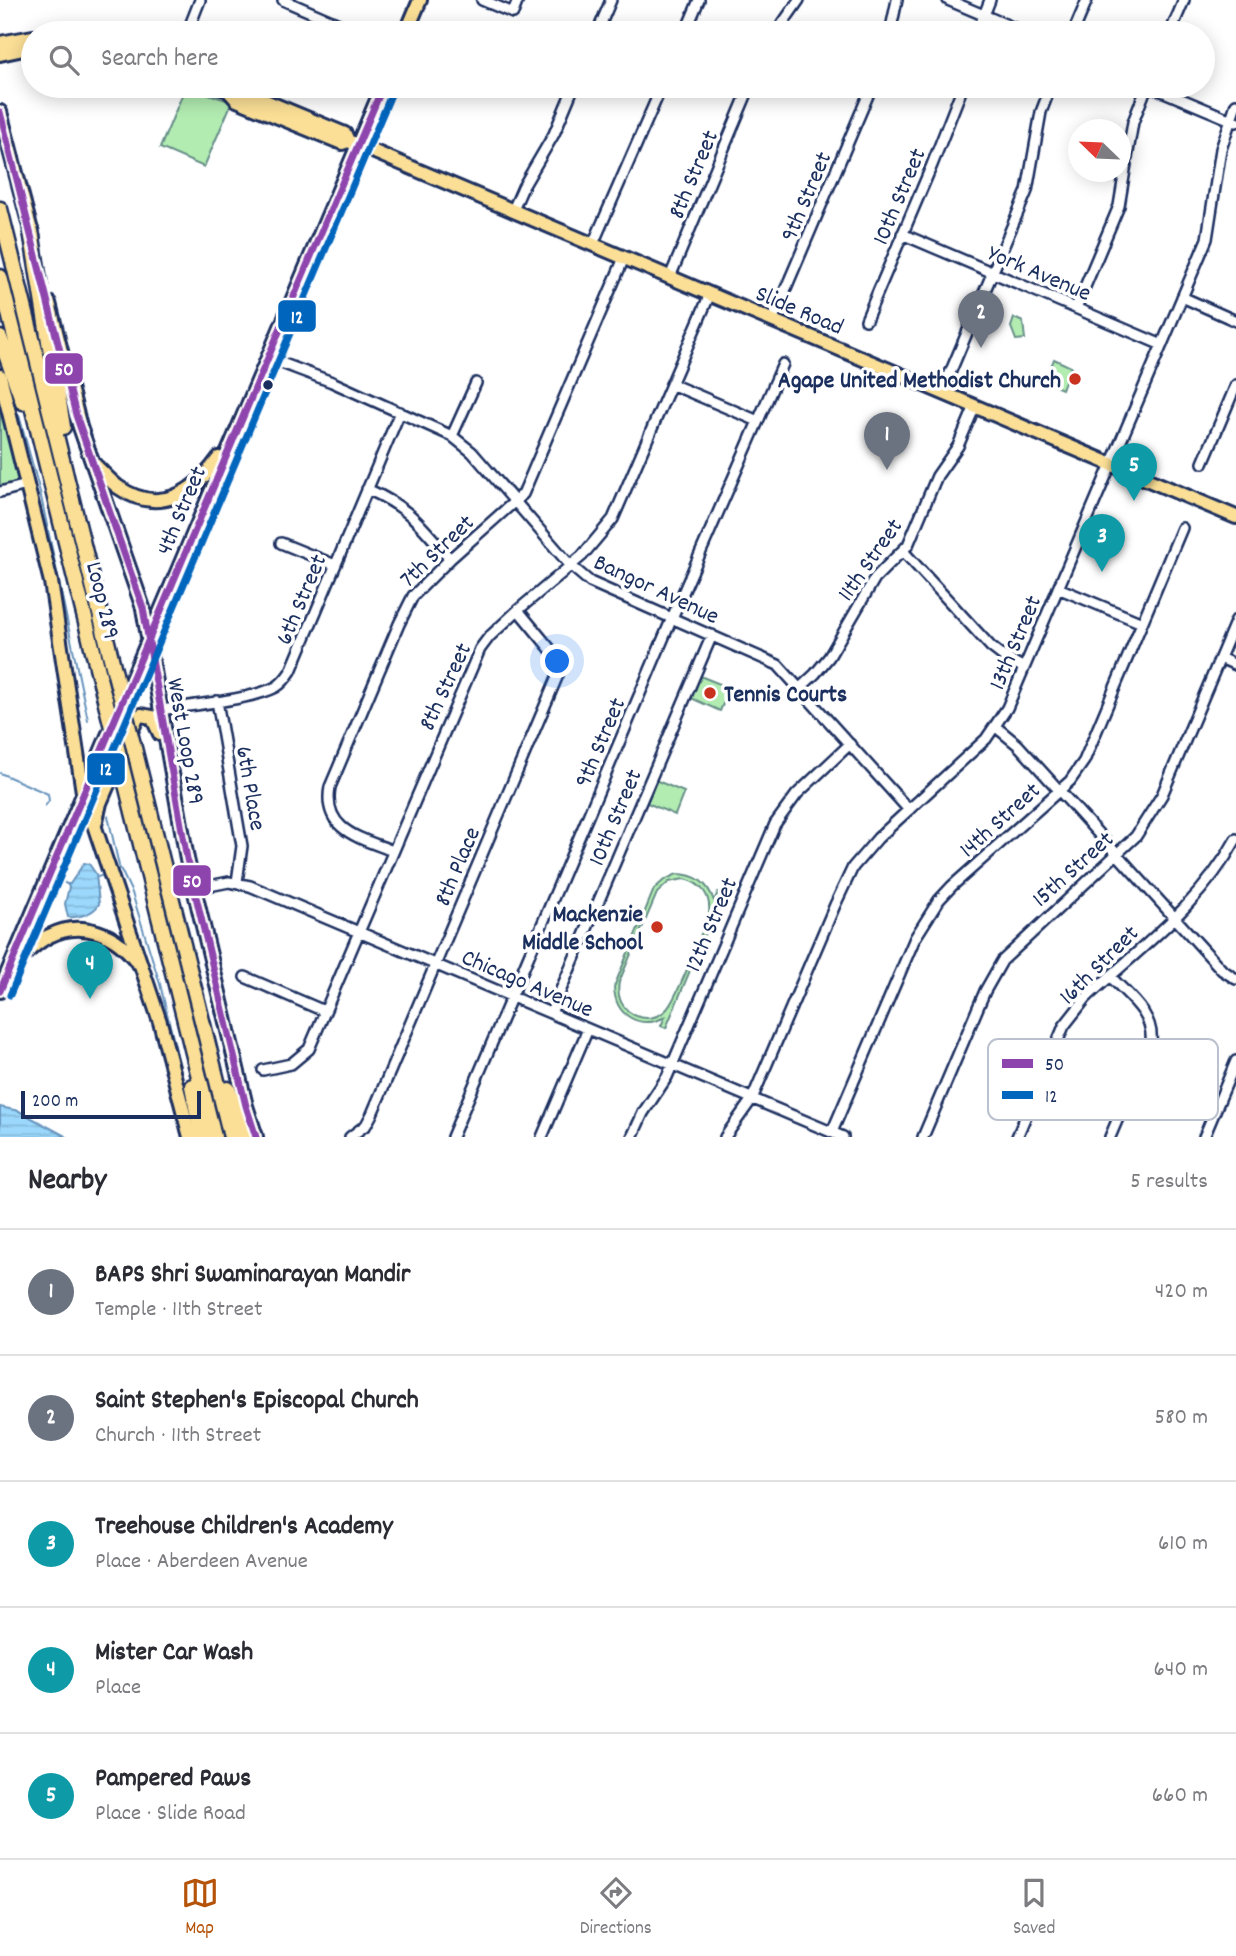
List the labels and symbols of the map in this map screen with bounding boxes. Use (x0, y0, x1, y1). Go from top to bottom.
north arrow (1068, 119, 1131, 182)
street label: 8th Street (661, 125, 729, 225)
street label: 10th Street (865, 143, 936, 251)
street label: 9th Street (774, 147, 842, 247)
street label: York Avenue (982, 238, 1096, 312)
street label: Slide Road (749, 278, 848, 346)
pin: 2 (958, 290, 1004, 348)
line badge: 12 (277, 299, 317, 333)
text: 12 (291, 306, 303, 333)
line badge: 50 (44, 352, 84, 385)
text: 50 (54, 358, 74, 385)
place label: Agape United Methodist Church (778, 365, 1061, 399)
marker: Agape United Methodist Church (1067, 371, 1083, 387)
unlabelled marker (261, 378, 275, 392)
pin: 1 (864, 412, 910, 470)
pin: 5 (1111, 443, 1157, 501)
street label: 4th Street (149, 461, 217, 561)
street label: 7th Street (393, 508, 483, 597)
street label: 11th Street (831, 512, 912, 609)
pin: 3 (1079, 514, 1125, 572)
street label: Bangor Avenue (587, 547, 724, 635)
street label: 6th Street (268, 549, 337, 651)
street label: Loop 289 (75, 558, 127, 643)
street label: 13th Street (982, 591, 1052, 696)
street label: 8th Street (412, 638, 482, 737)
your location (540, 644, 574, 678)
street label: West Loop 289 (156, 676, 212, 807)
place label: Tennis Courts (724, 679, 847, 713)
marker: Tennis Courts (702, 685, 718, 701)
street label: 9th Street (568, 693, 636, 793)
street label: 6th Place (225, 744, 273, 833)
line badge: 12 (86, 752, 126, 786)
text: 12 (100, 758, 112, 785)
street label: 10th Street (581, 764, 652, 872)
street label: 14th Street (953, 775, 1049, 867)
street label: 8th Place (427, 822, 491, 912)
street label: 15th Street (1025, 824, 1123, 916)
line badge: 50 (172, 864, 212, 897)
text: 50 (182, 870, 202, 897)
street label: 12th Street (678, 873, 748, 978)
place label: Mackenzie Middle School (522, 899, 643, 961)
street label: 16th Street (1053, 918, 1148, 1014)
marker: Mackenzie Middle School (649, 919, 665, 935)
pin: 4 (67, 941, 113, 999)
street label: Chicago Avenue (456, 942, 598, 1028)
legend (988, 1039, 1218, 1120)
text: 50 (1045, 1053, 1064, 1080)
text: 12 (1045, 1085, 1057, 1112)
scale bar (21, 1088, 201, 1120)

